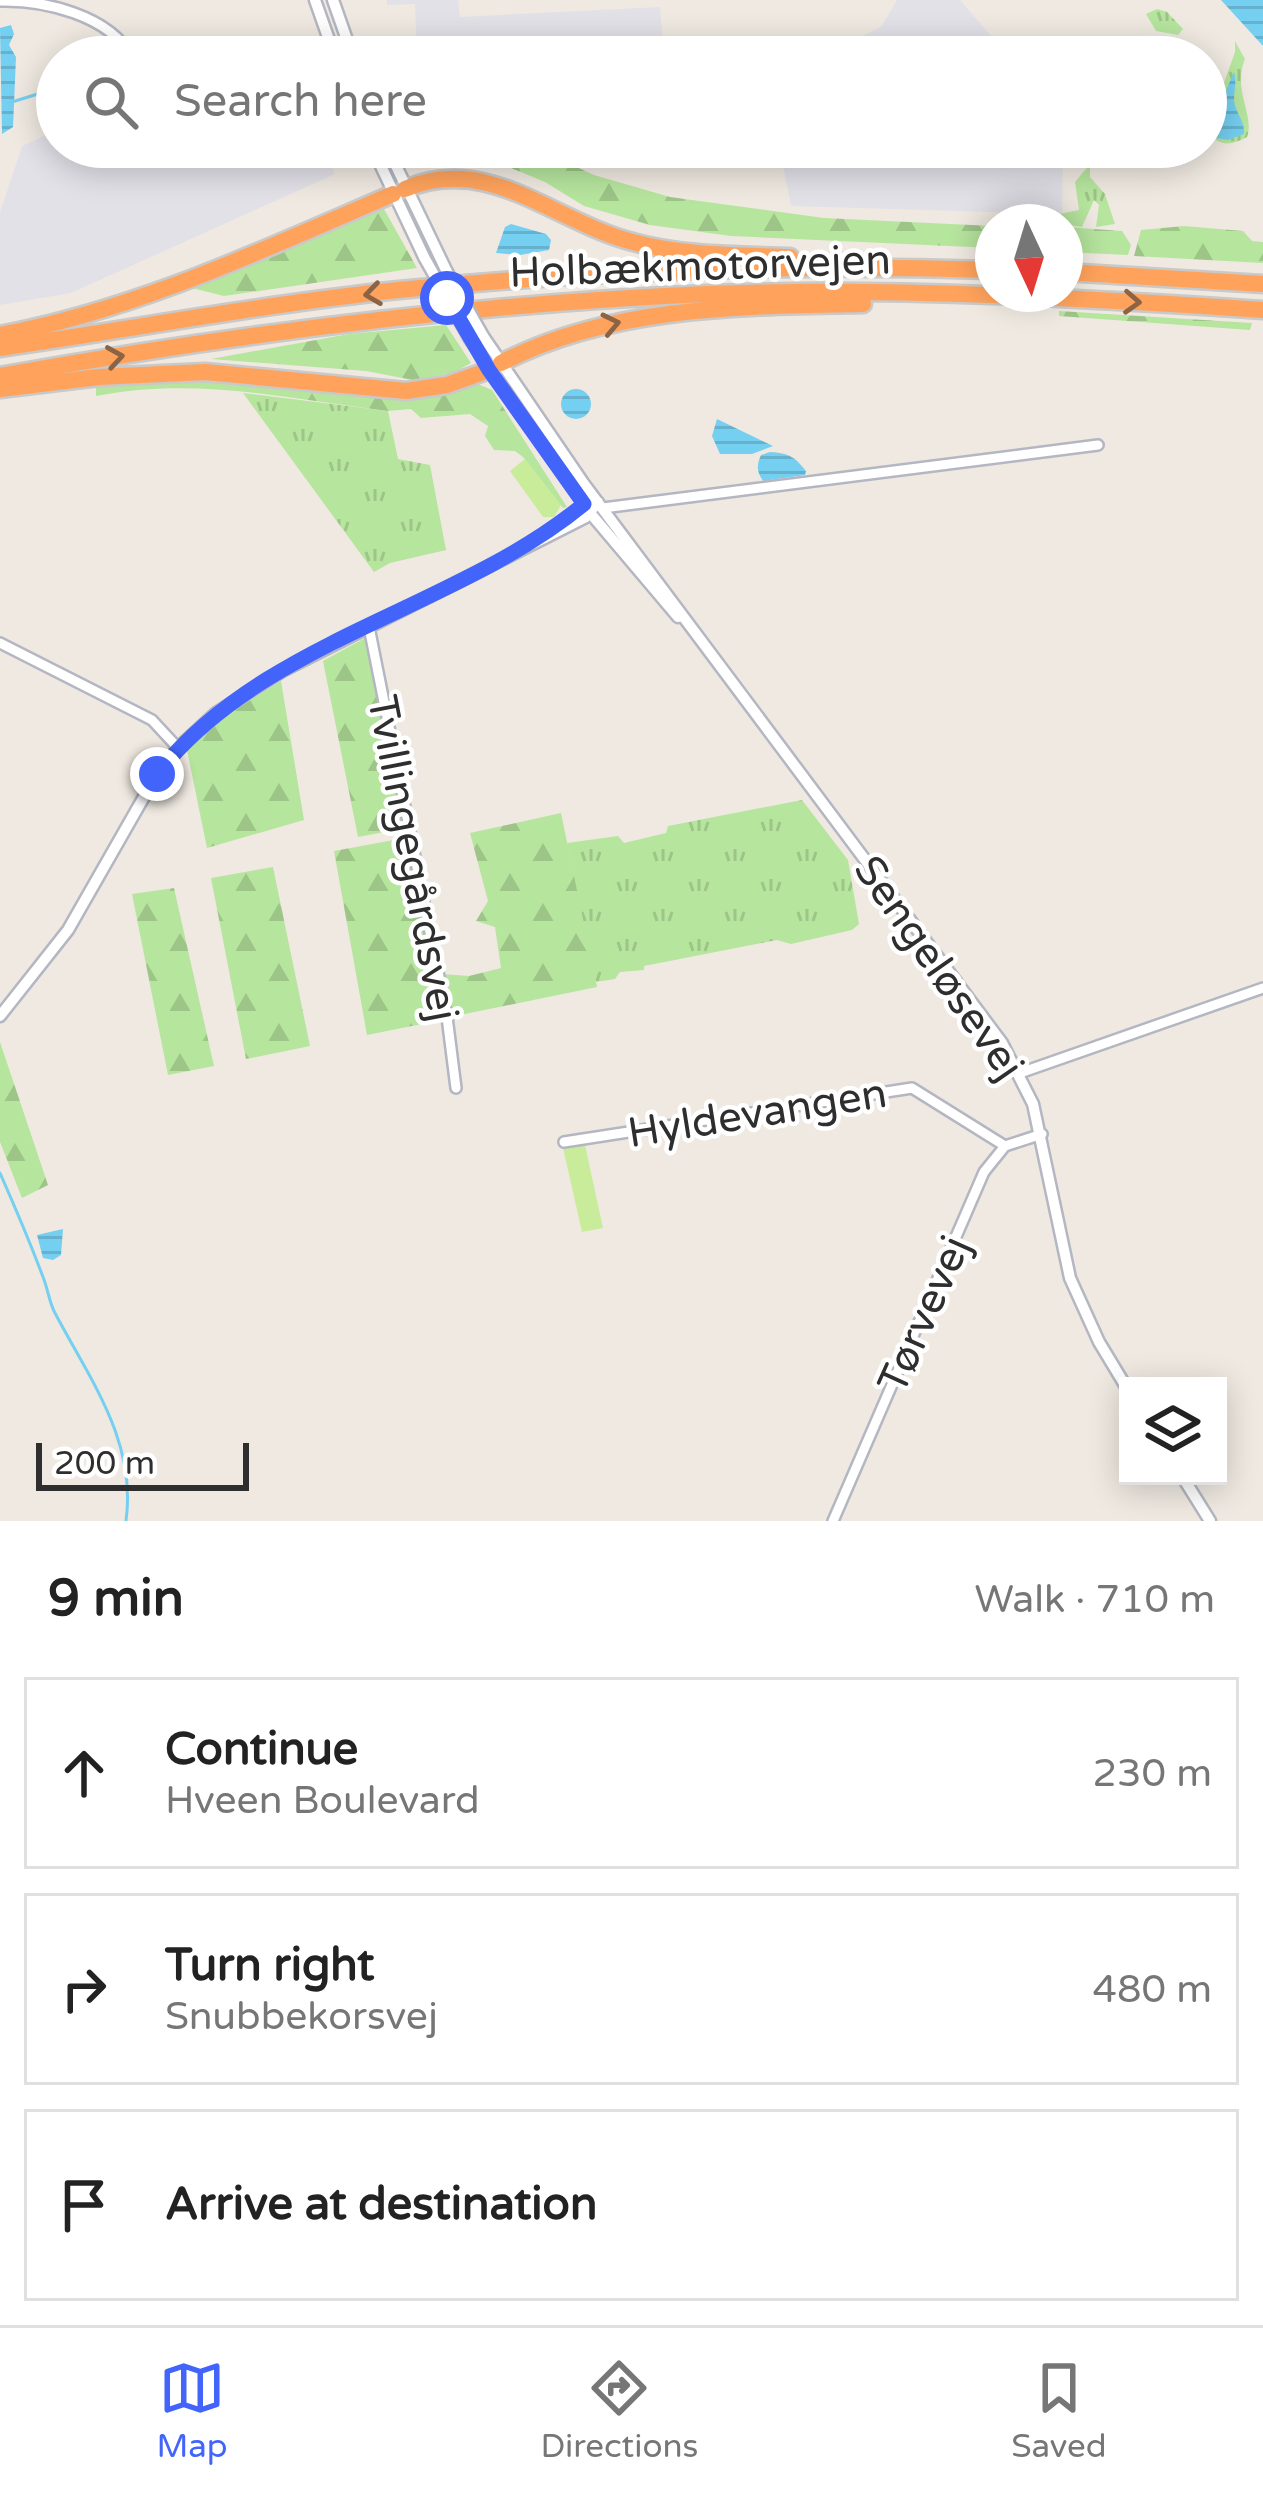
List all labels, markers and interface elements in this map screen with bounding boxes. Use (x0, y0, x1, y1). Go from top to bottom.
search box (36, 36, 1227, 168)
icon: search (78, 69, 144, 135)
text: Search here (174, 75, 427, 129)
north arrow (975, 204, 1083, 312)
street label: Holbækmotorvejen (508, 234, 892, 299)
route start (420, 271, 474, 325)
one-way arrow (363, 280, 383, 306)
one-way arrow (1122, 288, 1141, 314)
one-way arrow (600, 313, 620, 338)
one-way arrow (105, 345, 125, 370)
street label: Tvillingegårdsvej (356, 691, 469, 1026)
route end (130, 747, 184, 801)
street label: Sengeløsevej (843, 846, 1035, 1090)
street label: Hyldevangen (624, 1068, 890, 1159)
street label: Tørvevej (867, 1228, 982, 1401)
map controls (1119, 1377, 1227, 1485)
button: layers (1119, 1377, 1227, 1485)
scale bar (36, 1437, 249, 1490)
text: 200 m (54, 1444, 155, 1483)
text: 9 min (48, 1568, 184, 1630)
text: Walk · 710 m (974, 1576, 1215, 1623)
text: Continue (165, 1723, 358, 1777)
icon: ahead (51, 1740, 117, 1806)
text: 230 m (1093, 1750, 1212, 1797)
text: Hveen Boulevard (165, 1777, 480, 1824)
text: Turn right (165, 1939, 374, 1993)
icon: right (51, 1956, 117, 2022)
text: 480 m (1093, 1966, 1212, 2013)
text: Snubbekorsvej (165, 1993, 438, 2040)
icon: arrive (51, 2172, 117, 2238)
text: Arrive at destination (165, 2178, 597, 2232)
tab: Map (156, 2355, 228, 2466)
tab: Directions (540, 2355, 698, 2466)
tab: Saved (1011, 2355, 1107, 2466)

